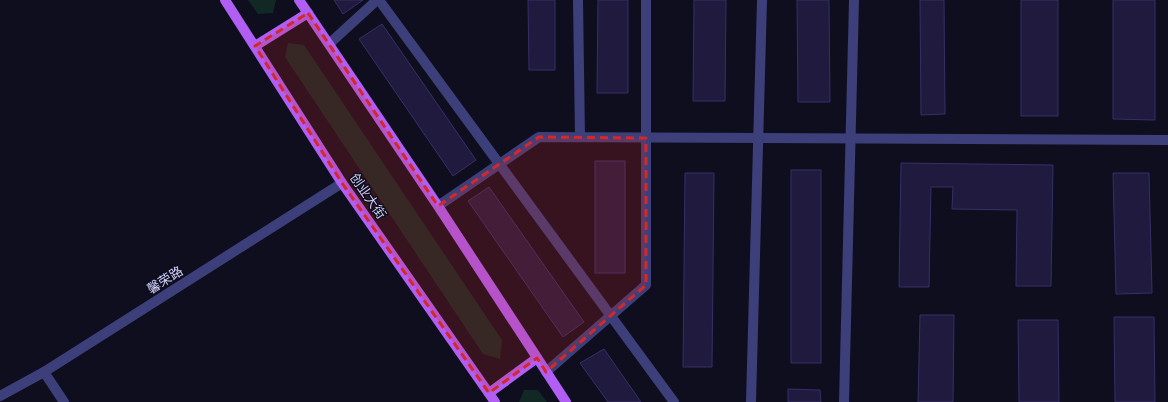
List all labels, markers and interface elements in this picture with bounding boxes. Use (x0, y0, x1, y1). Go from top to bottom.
street label: 创业大街 (347, 170, 389, 222)
street label: 馨荣路 (144, 263, 186, 297)

